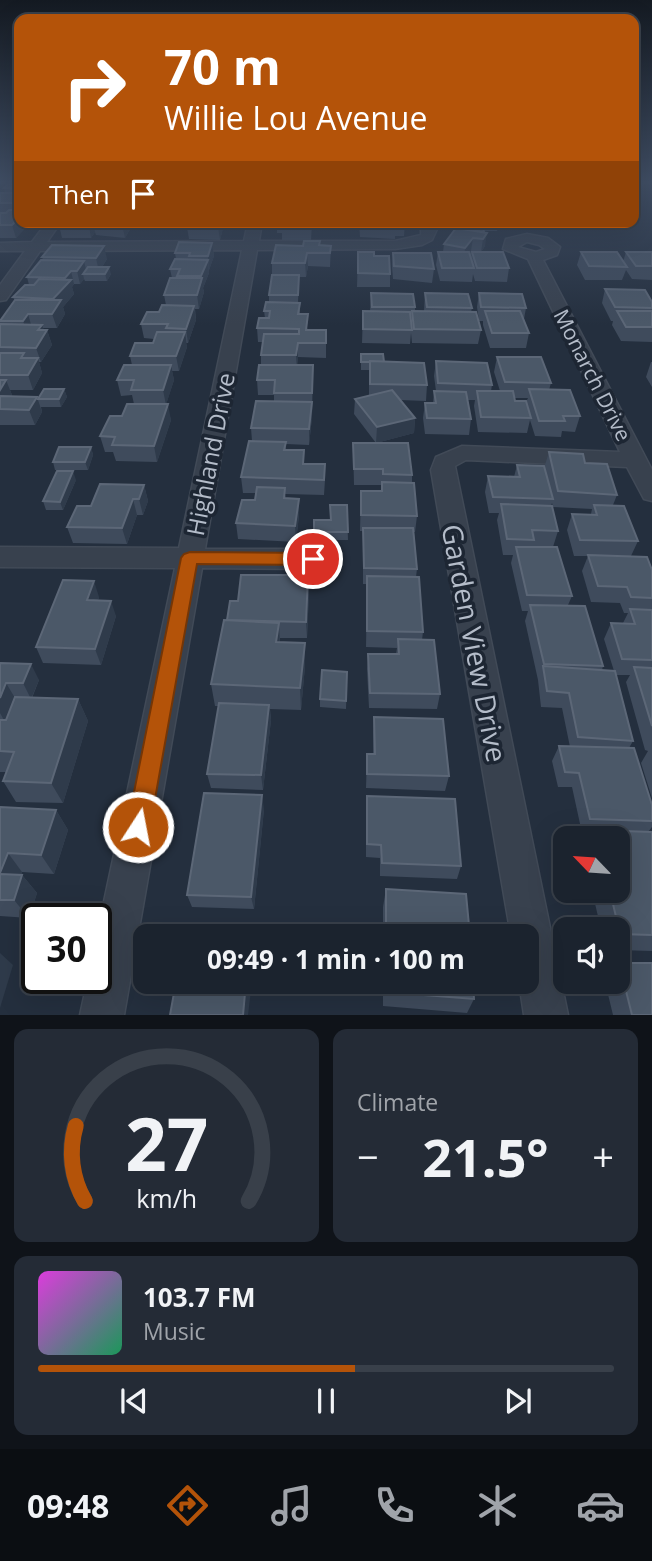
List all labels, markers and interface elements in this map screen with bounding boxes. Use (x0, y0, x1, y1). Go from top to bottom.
text: 70 m (164, 33, 281, 99)
icon: right (49, 42, 140, 133)
text: Willie Lou Avenue (164, 96, 427, 139)
icon: arrive (124, 175, 162, 213)
text: Then (49, 176, 110, 212)
street label: Monarch Drive (548, 304, 638, 446)
street label: Highland Drive (178, 370, 242, 538)
street label: Garden View Drive (433, 521, 517, 765)
pin (283, 529, 343, 589)
icon: arrive (294, 540, 332, 578)
position arrow (101, 790, 175, 864)
north arrow (553, 826, 630, 903)
map controls (553, 826, 630, 994)
speed limit sign: 30 (21, 903, 112, 994)
button: sound (553, 917, 630, 994)
text: 09:49 · 1 min · 100 m (207, 941, 465, 977)
text: Climate (357, 1086, 438, 1118)
text: 27 (125, 1094, 208, 1193)
text: 21.5° (422, 1121, 549, 1192)
text: − (357, 1130, 379, 1182)
text: + (592, 1130, 614, 1182)
text: km/h (136, 1181, 197, 1215)
text: 103.7 FM (143, 1279, 255, 1315)
text: Music (143, 1315, 206, 1347)
icon: previous (115, 1382, 153, 1420)
icon: pause (307, 1382, 345, 1420)
icon: next (499, 1382, 537, 1420)
icon: directions (163, 1481, 212, 1530)
icon: music (267, 1481, 316, 1530)
icon: phone (370, 1481, 419, 1530)
icon: climate (473, 1481, 522, 1530)
icon: car (576, 1481, 625, 1530)
text: 09:48 (27, 1484, 109, 1527)

